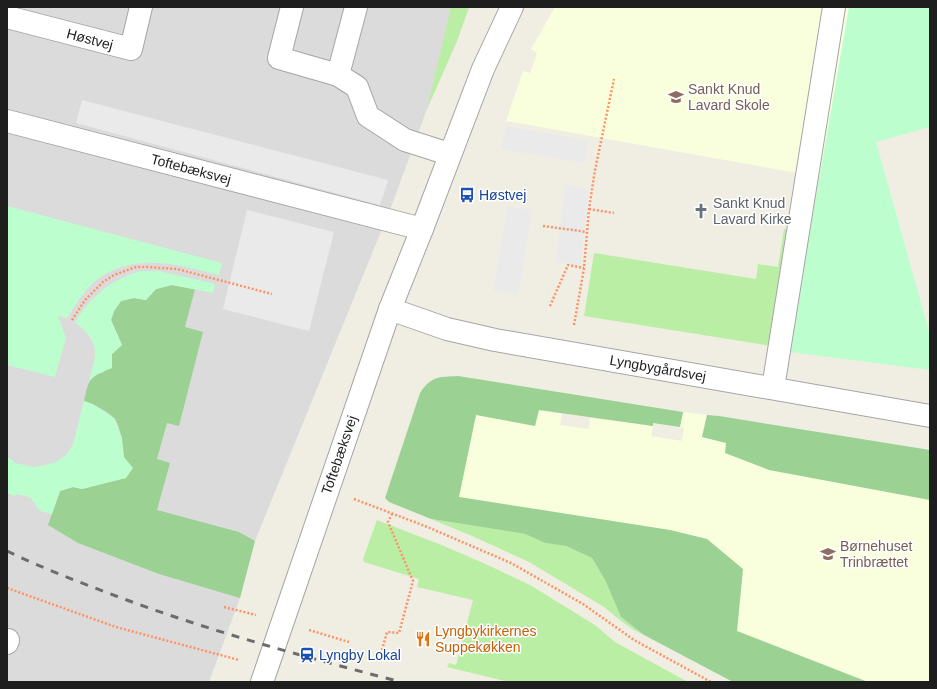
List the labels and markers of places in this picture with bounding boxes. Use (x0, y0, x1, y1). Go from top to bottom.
place label: Sankt Knud Lavard Skole (688, 81, 770, 113)
school or university icon: Sankt Knud Lavard Skole (667, 88, 685, 106)
bus stop icon: Høstvej (458, 186, 476, 204)
place label: Høstvej (479, 187, 526, 203)
place label: Sankt Knud Lavard Kirke (713, 195, 792, 227)
church icon: Sankt Knud Lavard Kirke (692, 202, 710, 220)
place label: Børnehuset Trinbrættet (840, 538, 912, 570)
school or university icon: Børnehuset Trinbrættet (819, 545, 837, 563)
place label: Lyngbykirkernes Suppekøkken (435, 623, 536, 655)
restaurant icon: Lyngbykirkernes Suppekøkken (414, 630, 432, 648)
station icon: Lyngby Lokal (298, 646, 316, 664)
place label: Lyngby Lokal (319, 647, 401, 663)

